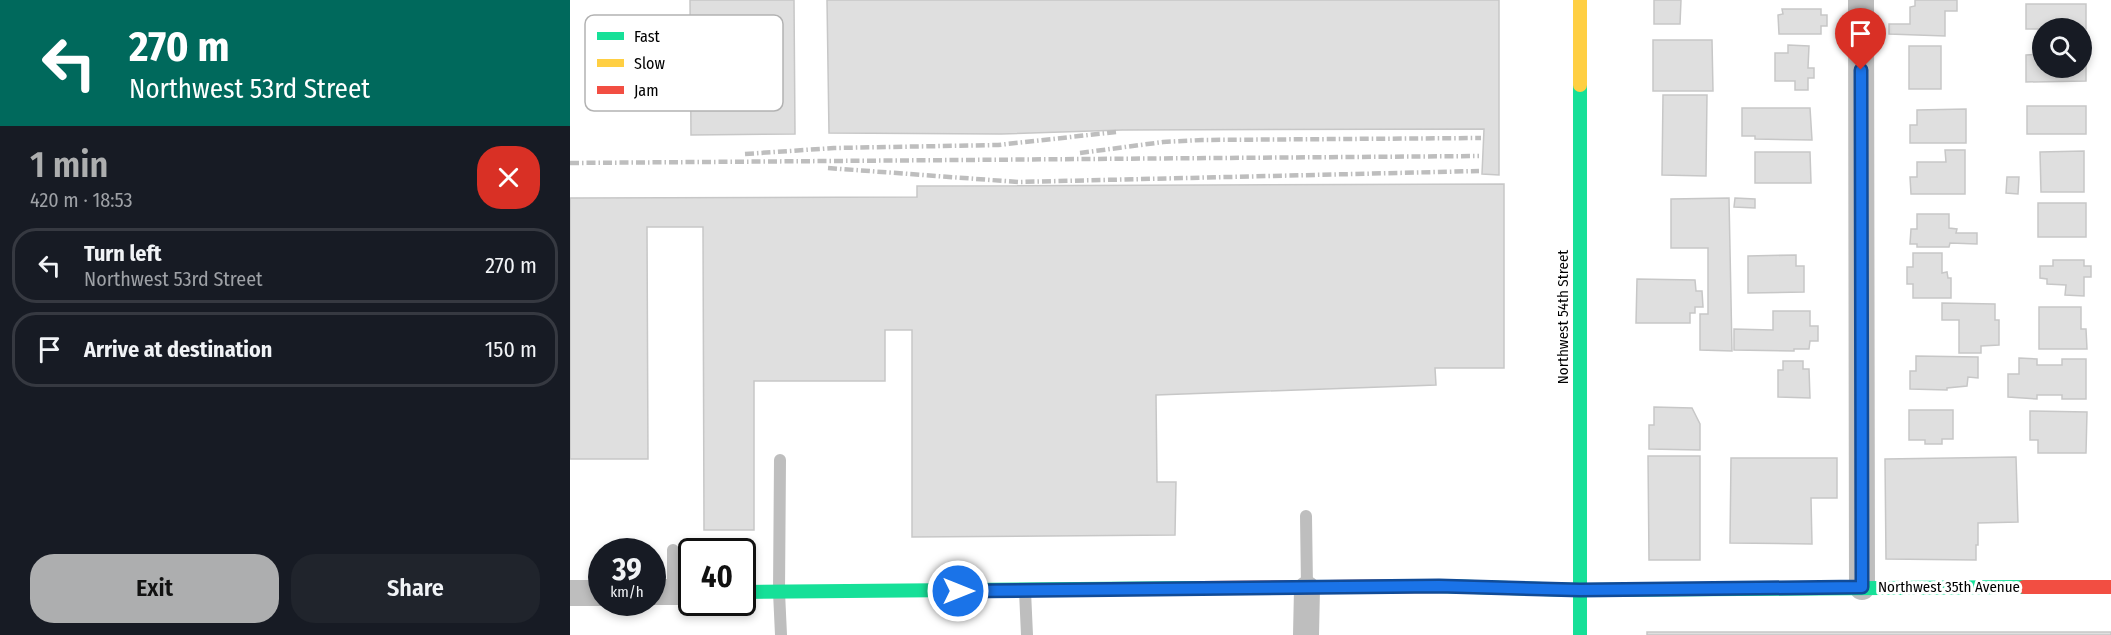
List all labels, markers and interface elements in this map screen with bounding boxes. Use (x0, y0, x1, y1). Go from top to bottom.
pin (1835, 8, 1886, 70)
legend (585, 15, 783, 111)
icon: arrive (1844, 17, 1877, 50)
map controls (2032, 18, 2092, 78)
button: search (2032, 18, 2092, 78)
text: 270 m (129, 22, 229, 72)
icon: left (30, 24, 108, 102)
text: Fast (634, 27, 661, 46)
text: Slow (634, 54, 665, 73)
text: Northwest 53rd Street (129, 73, 370, 105)
text: Jam (634, 81, 659, 100)
text: 1 min (30, 143, 108, 187)
button: close (477, 146, 540, 209)
text: 420 m · 18:53 (30, 188, 133, 212)
text: Turn left (84, 240, 162, 267)
icon: left (33, 249, 66, 282)
street label: Northwest 54th Street (1554, 250, 1572, 384)
text: 270 m (485, 252, 537, 279)
text: Northwest 53rd Street (84, 267, 263, 291)
icon: arrive (33, 333, 66, 366)
text: Arrive at destination (84, 336, 272, 363)
text: 150 m (485, 336, 537, 363)
speed limit sign: 40 (678, 538, 756, 616)
text: 39 (612, 552, 642, 588)
button: Exit (30, 554, 279, 623)
button: Share (291, 554, 540, 623)
position arrow (926, 559, 990, 623)
street label: Northwest 35th Avenue (1878, 578, 2020, 596)
text: km/h (610, 583, 644, 601)

